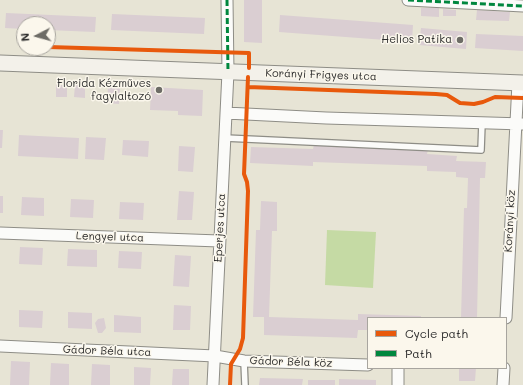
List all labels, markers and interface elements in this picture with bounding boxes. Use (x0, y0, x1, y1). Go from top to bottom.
north arrow (16, 16, 56, 56)
text: N (17, 32, 32, 42)
place label: Helios Patika (381, 33, 452, 47)
marker: Helios Patika (455, 35, 465, 45)
street label: Korányi Frigyes utca (265, 66, 377, 84)
place label: Florida Kézműves fagylaltozó (57, 77, 151, 103)
marker: Florida Kézműves fagylaltozó (154, 85, 164, 95)
street label: Korányi köz (502, 189, 518, 253)
street label: Eperjes utca (212, 193, 228, 263)
street label: Lengyel utca (76, 229, 144, 245)
legend (367, 317, 507, 369)
text: Cycle path (405, 325, 468, 341)
street label: Gádor Béla utca (63, 343, 151, 359)
text: Path (405, 345, 432, 361)
street label: Gádor Béla köz (249, 354, 333, 370)

